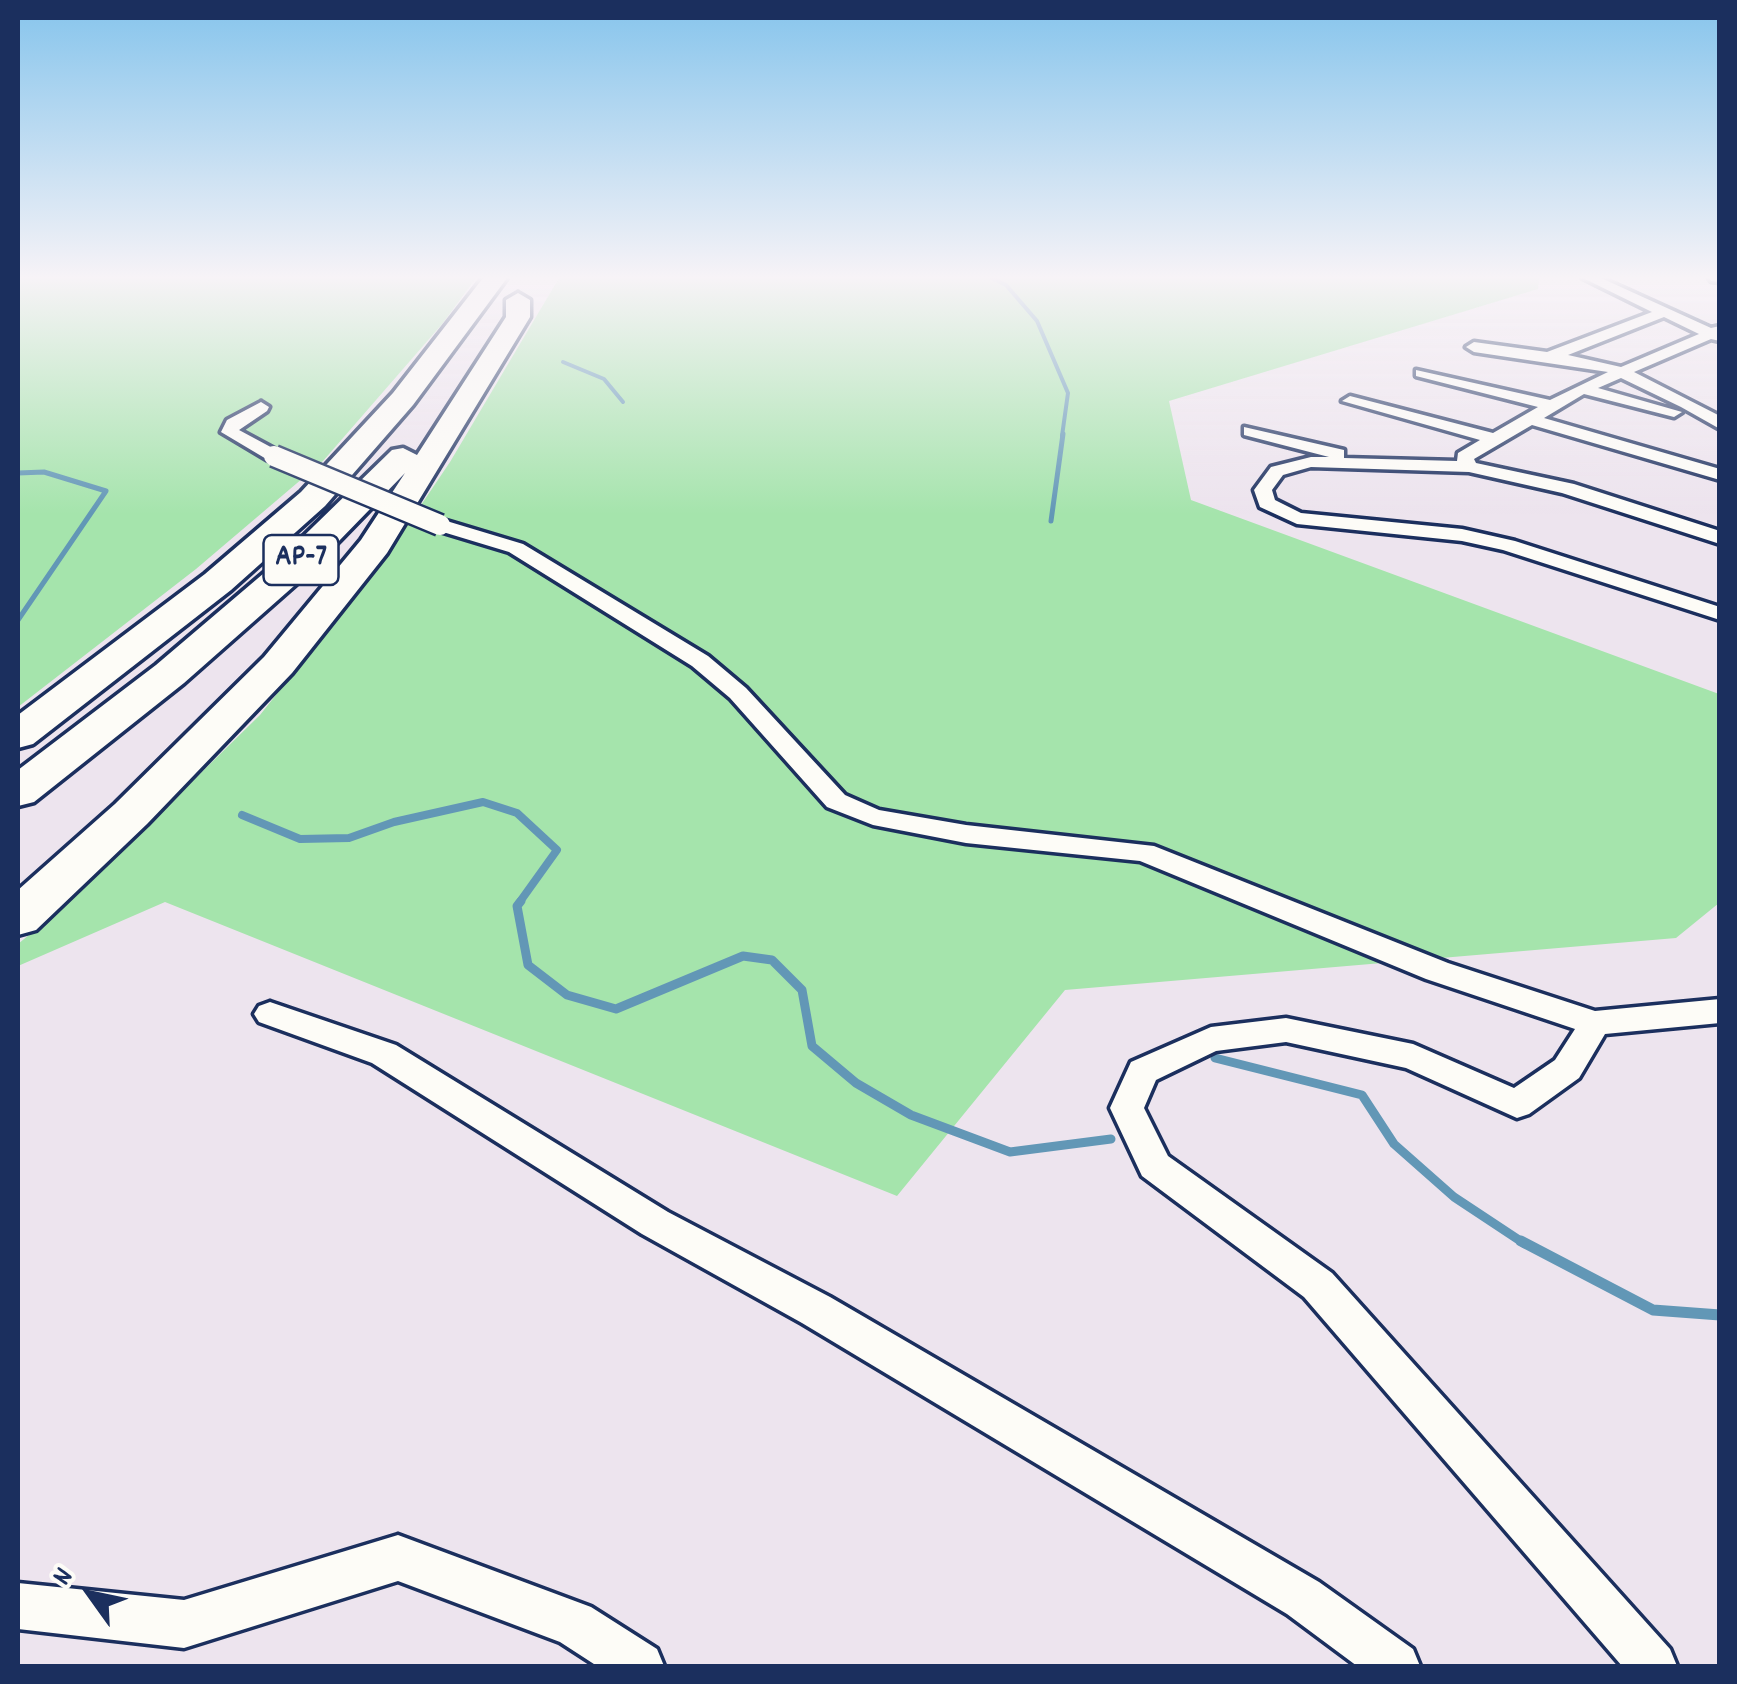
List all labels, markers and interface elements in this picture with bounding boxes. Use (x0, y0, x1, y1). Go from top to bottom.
road number: AP-7 (264, 535, 338, 585)
north arrow (40, 1544, 140, 1644)
text: N (44, 1561, 85, 1594)

